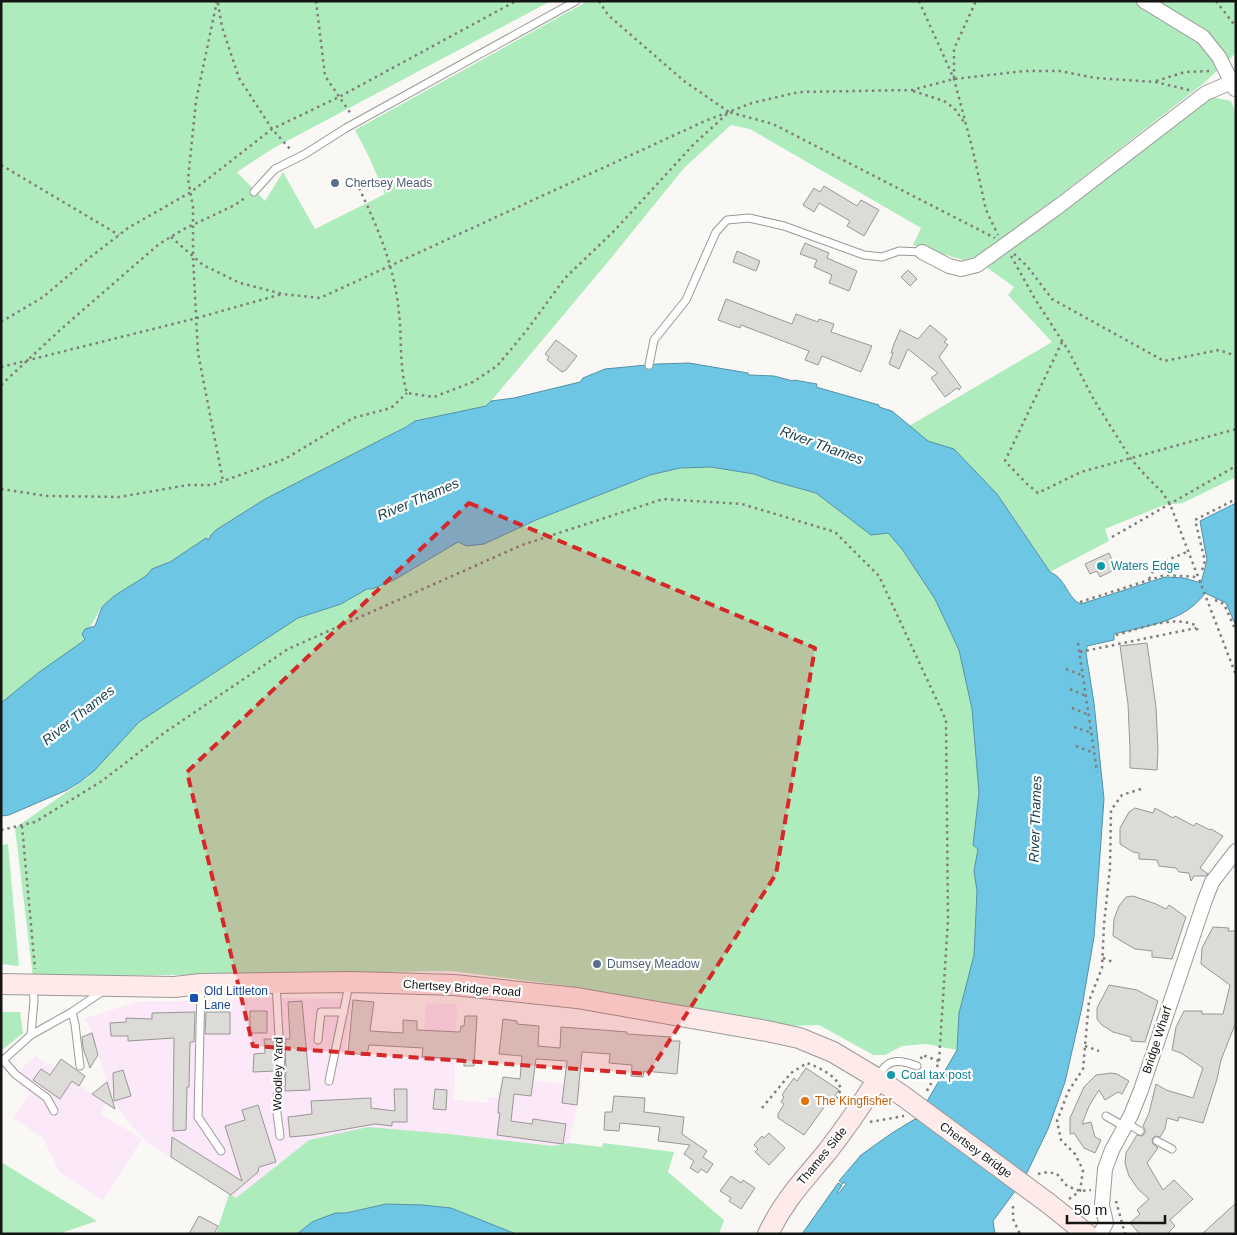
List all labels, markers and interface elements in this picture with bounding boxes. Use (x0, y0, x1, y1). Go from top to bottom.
place label: Chertsey Meads (345, 176, 432, 190)
marker: Chertsey Meads (329, 177, 341, 189)
water label: River Thames (778, 423, 866, 467)
water label: River Thames (375, 475, 461, 523)
place label: Waters Edge (1111, 559, 1180, 573)
marker: Waters Edge (1095, 560, 1107, 572)
water label: River Thames (39, 682, 117, 748)
water label: River Thames (1025, 775, 1045, 863)
place label: Dumsey Meadow (607, 957, 700, 971)
marker: Dumsey Meadow (591, 958, 603, 970)
street label: Chertsey Bridge Road (403, 977, 521, 999)
place label: Old Littleton Lane (204, 984, 268, 1012)
marker: Old Littleton Lane (188, 992, 200, 1004)
street label: Bridge Wharf (1140, 1004, 1175, 1075)
street label: Woodley Yard (270, 1037, 286, 1111)
place label: Coal tax post (901, 1068, 972, 1082)
marker: Coal tax post (885, 1069, 897, 1081)
place label: The Kingfisher (815, 1094, 892, 1108)
marker: The Kingfisher (799, 1095, 811, 1107)
street label: Chertsey Bridge (937, 1119, 1015, 1181)
street label: Thames Side (794, 1124, 850, 1188)
scale bar (1067, 1192, 1164, 1224)
text: 50 m (1074, 1201, 1107, 1218)

